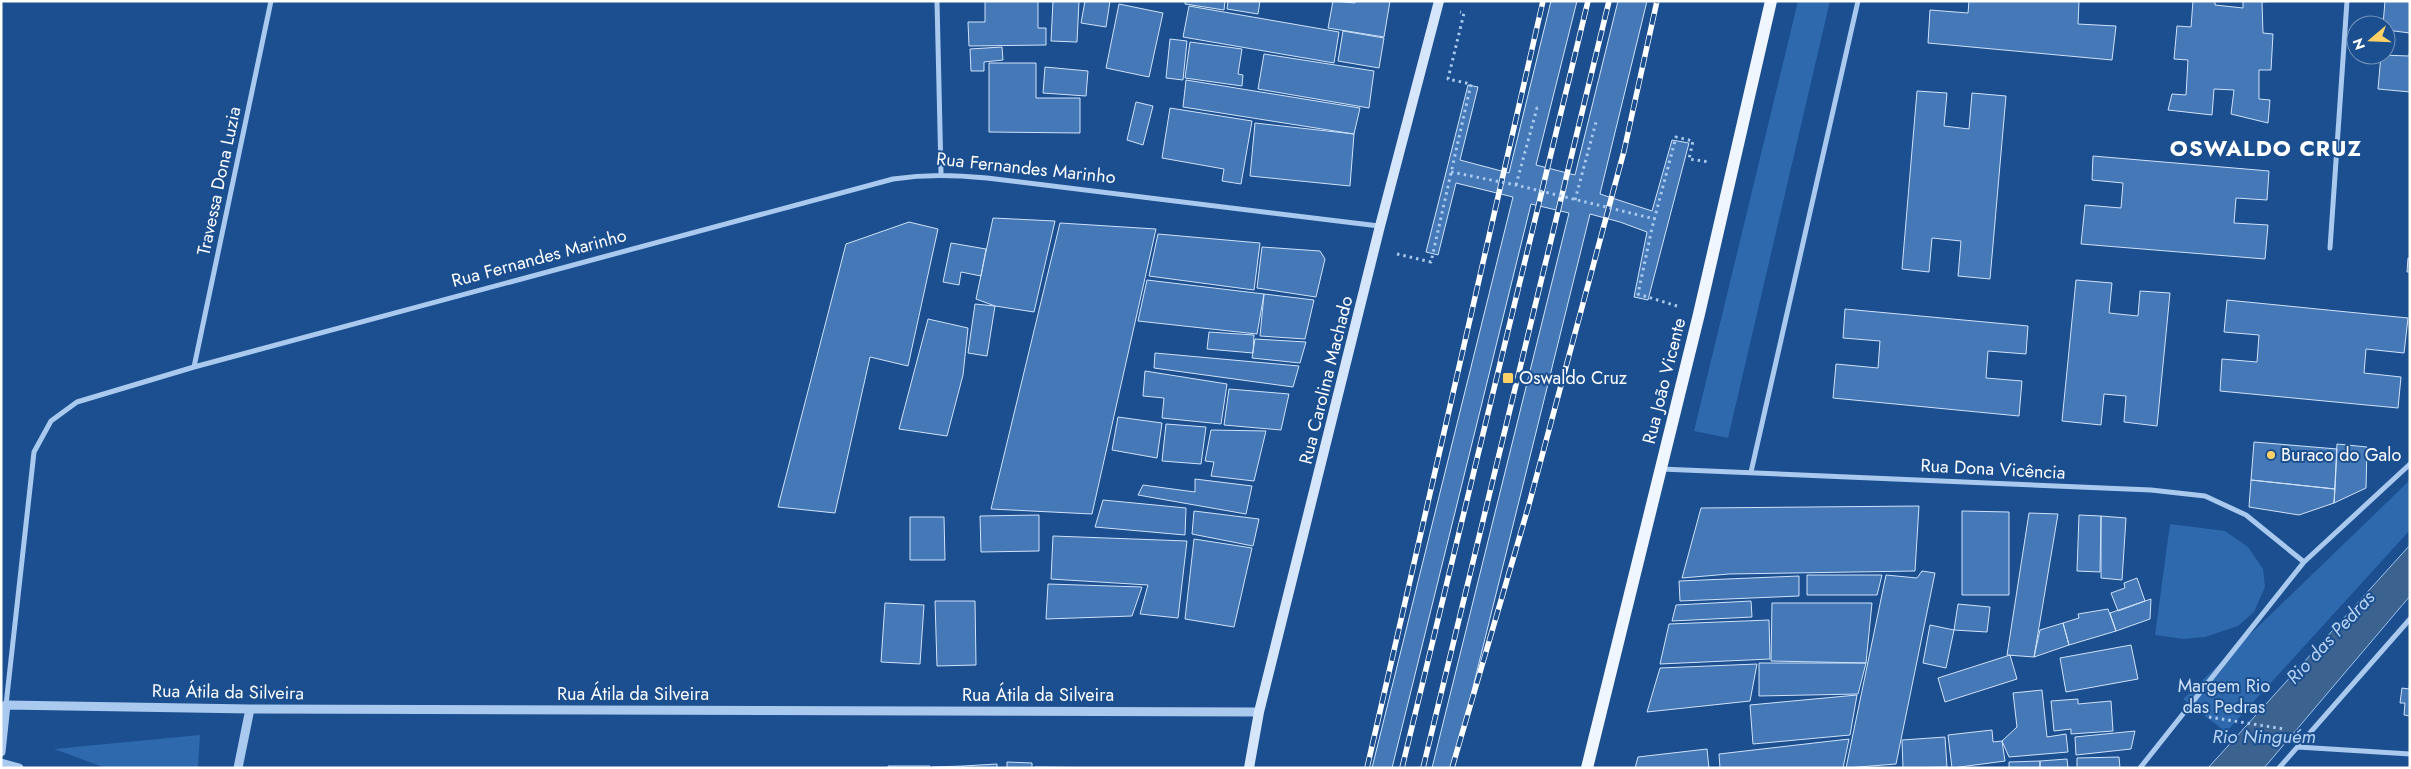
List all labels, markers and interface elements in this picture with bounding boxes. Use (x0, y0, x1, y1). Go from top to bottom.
north arrow (2346, 15, 2396, 65)
text: N (2347, 36, 2370, 53)
street label: Travessa Dona Luzia (191, 104, 247, 258)
district label: OSWALDO CRUZ (2170, 132, 2362, 164)
street label: Rua Fernandes Marinho (935, 146, 1117, 190)
street label: Rua Fernandes Marinho (449, 222, 629, 294)
street label: Rua Carolina Machado (1292, 293, 1360, 467)
street label: Rua João Vicente (1636, 315, 1692, 447)
place label: Oswaldo Cruz (1519, 365, 1628, 391)
marker: Oswaldo Cruz (1501, 371, 1515, 385)
place label: Buraco do Galo (2281, 442, 2401, 468)
marker: Buraco do Galo (2265, 449, 2277, 461)
street label: Rua Dona Vicência (1920, 452, 2066, 486)
water label: Rio das Pedras (2280, 584, 2381, 690)
park label: Margem Rio das Pedras (2178, 673, 2271, 720)
street label: Rua Átila da Silveira (152, 678, 304, 706)
street label: Rua Átila da Silveira (557, 681, 709, 707)
street label: Rua Átila da Silveira (962, 682, 1114, 708)
water label: Rio Ninguém (2212, 723, 2316, 750)

